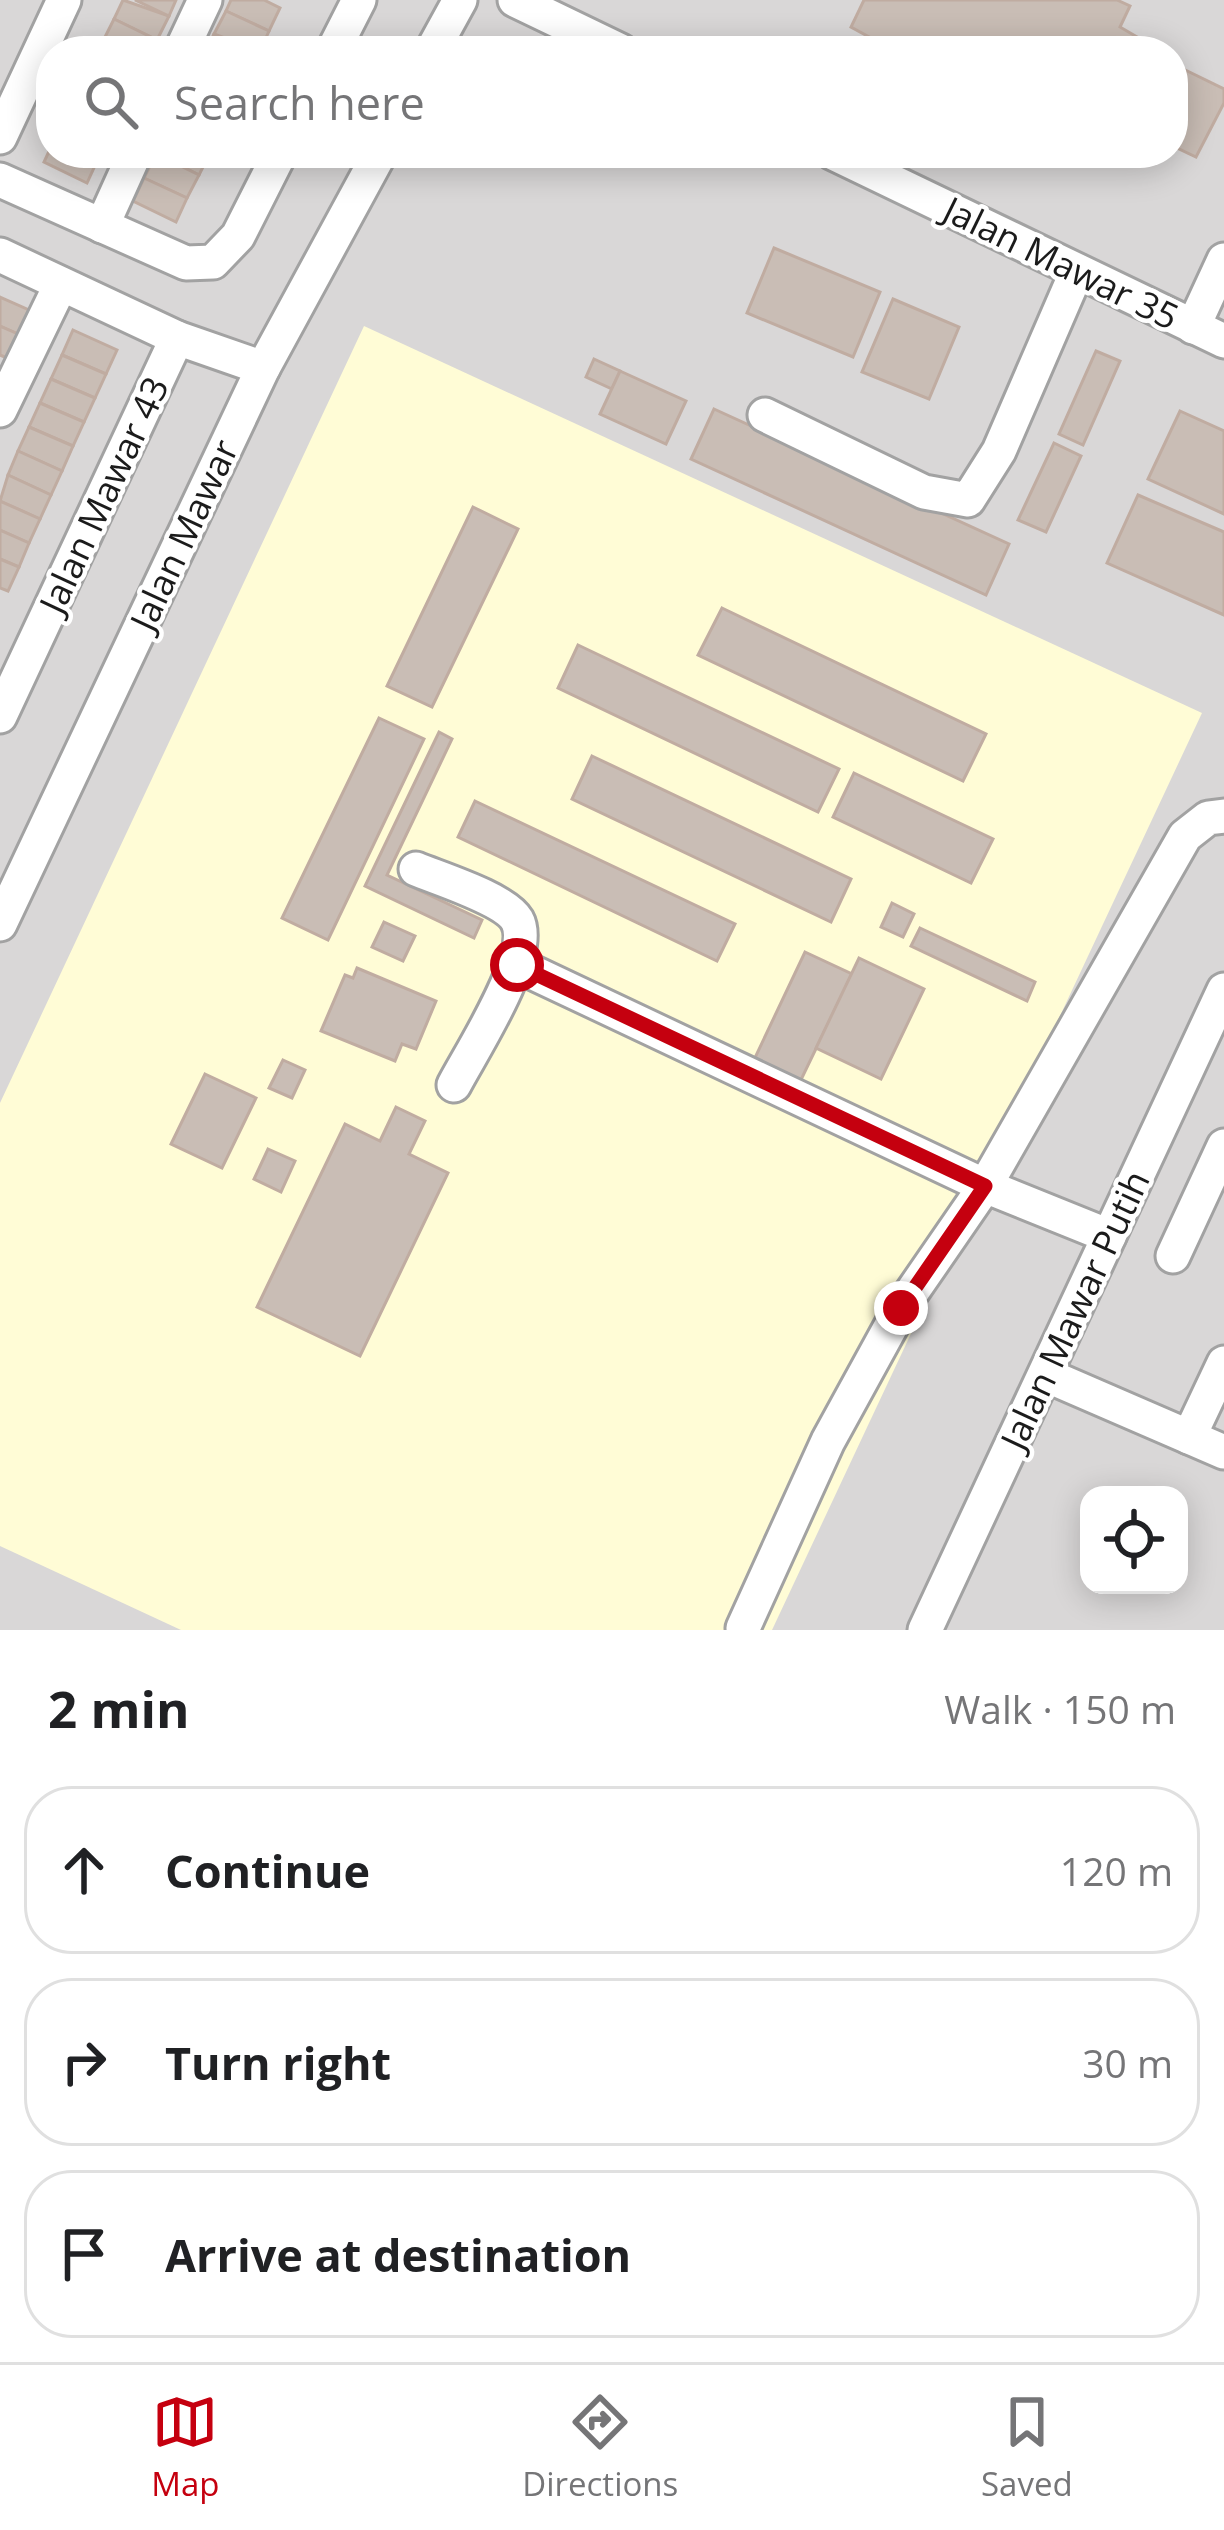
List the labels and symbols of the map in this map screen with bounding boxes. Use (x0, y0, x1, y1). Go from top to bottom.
street label: Jalan Mawar 35 (933, 183, 1187, 341)
street label: Jalan Mawar 43 (26, 369, 180, 624)
street label: Jalan Mawar (117, 431, 249, 641)
route start (490, 938, 544, 992)
street label: Jalan Mawar Putih (987, 1162, 1161, 1460)
route end (874, 1281, 928, 1335)

